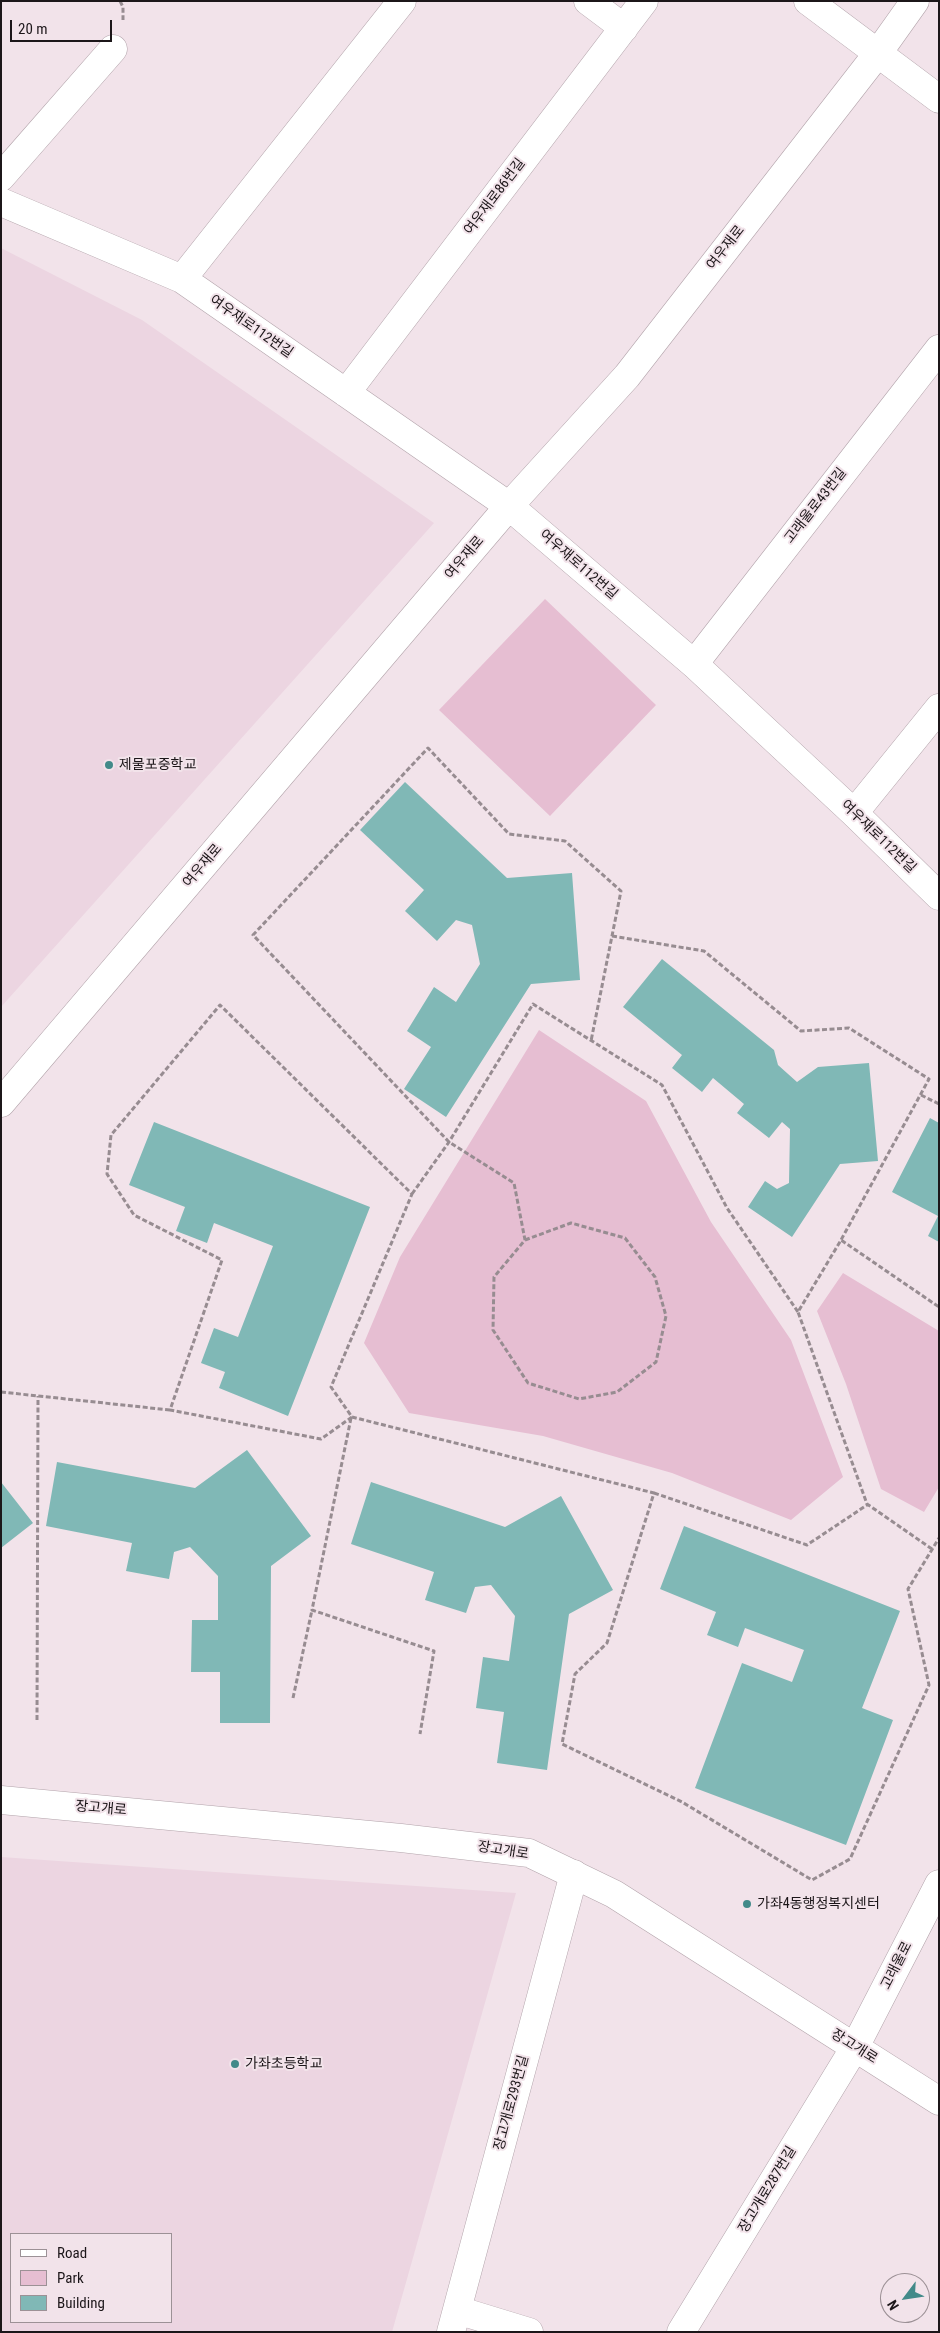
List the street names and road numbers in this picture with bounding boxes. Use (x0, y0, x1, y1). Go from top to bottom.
street label: 여우재로86번길 (461, 156, 529, 238)
street label: 여우재로 (704, 223, 748, 273)
street label: 여우재로112번길 (206, 292, 296, 362)
street label: 고래울로43번길 (781, 465, 851, 547)
street label: 여우재로112번길 (536, 527, 620, 603)
street label: 여우재로 (442, 533, 488, 583)
street label: 여우재로112번길 (837, 797, 919, 877)
street label: 여우재로 (180, 841, 226, 891)
street label: 장고개로 (75, 1798, 127, 1820)
street label: 장고개로 (476, 1839, 530, 1863)
street label: 고래울로 (878, 1939, 916, 1993)
street label: 장고개로 (828, 2026, 880, 2068)
street label: 장고개로293번길 (491, 2053, 533, 2153)
street label: 장고개로287번길 (736, 2144, 800, 2236)

